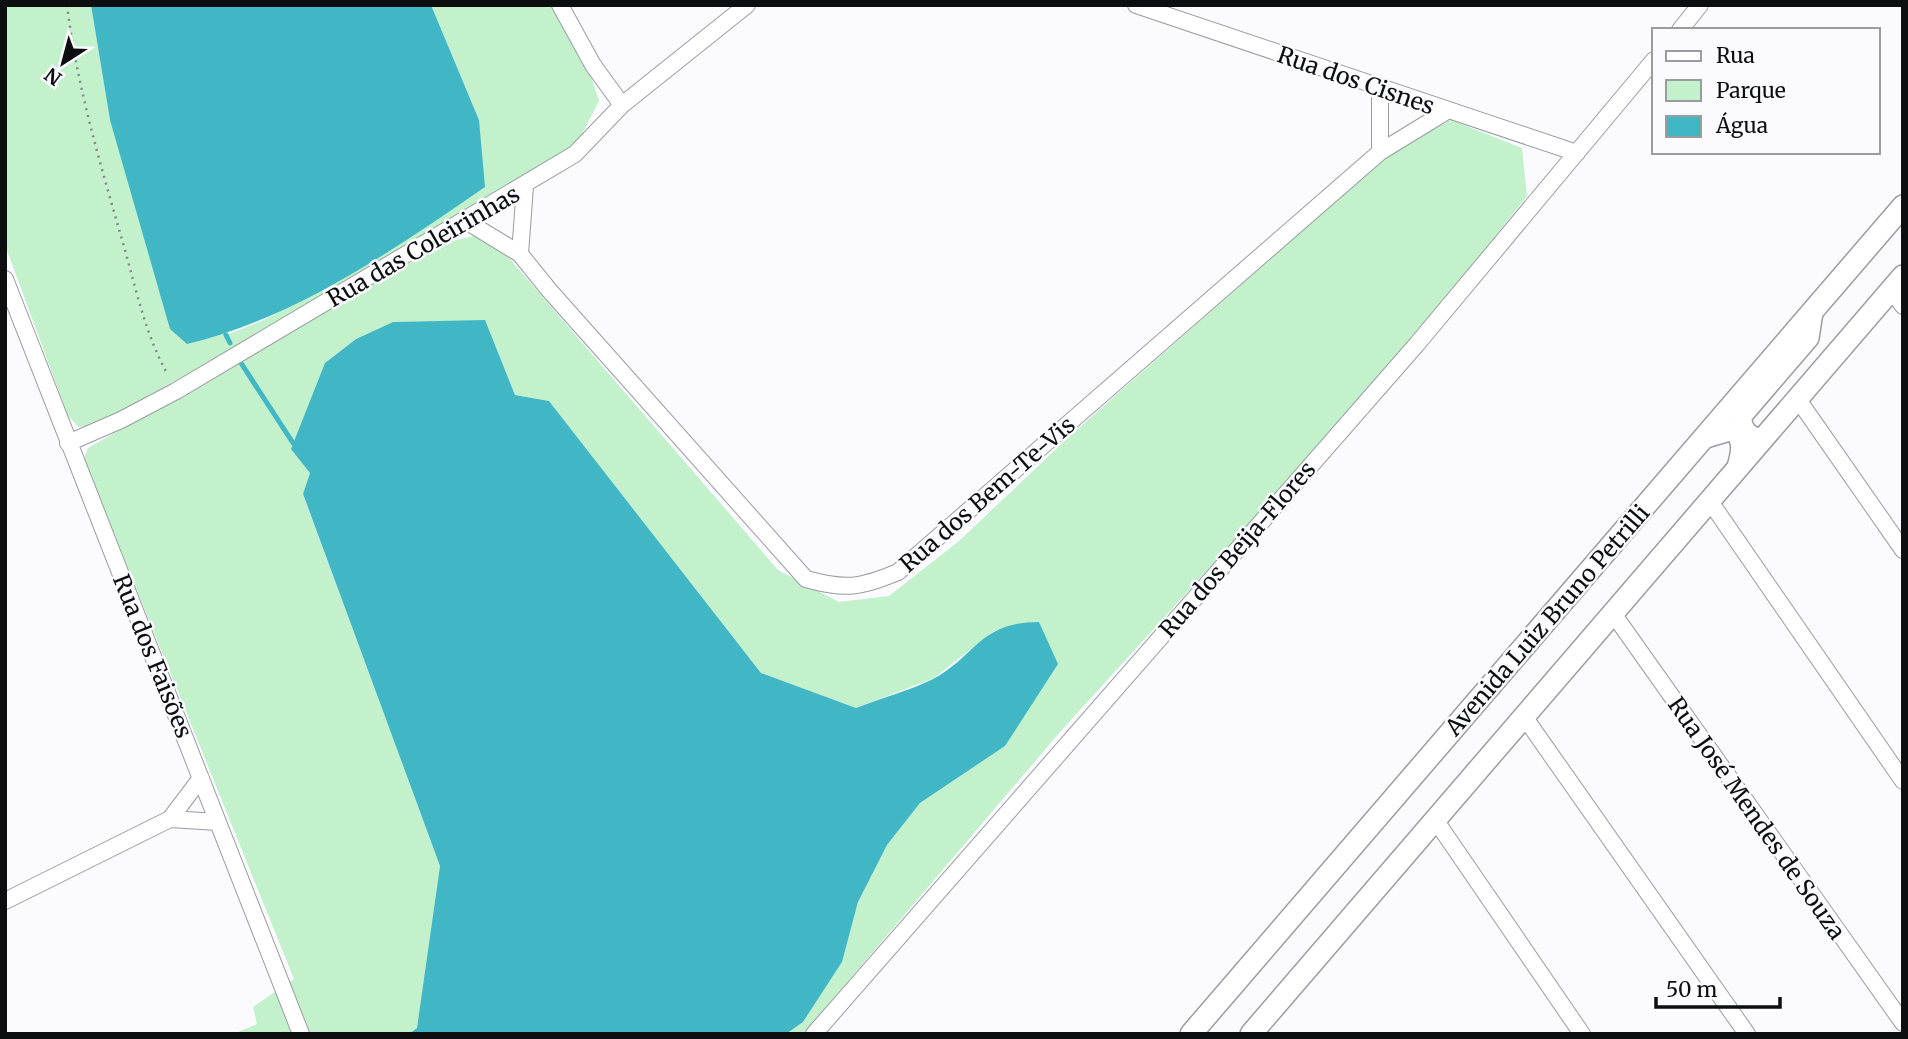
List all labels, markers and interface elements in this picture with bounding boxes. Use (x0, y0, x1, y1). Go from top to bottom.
north arrow (28, 28, 98, 98)
legend (1652, 28, 1880, 154)
street label: Rua dos Cisnes (1274, 40, 1438, 120)
text: Rua (1716, 42, 1755, 69)
text: N (40, 63, 66, 91)
text: Parque (1716, 77, 1786, 104)
text: Água (1715, 111, 1768, 139)
street label: Rua das Coleirinhas (322, 179, 524, 313)
street label: Rua dos Bem-Te-Vis (893, 410, 1081, 578)
street label: Rua dos Beija-Flores (1153, 455, 1321, 643)
street label: Avenida Luiz Bruno Petrilli (1438, 498, 1655, 742)
street label: Rua dos Faisões (107, 570, 199, 742)
street label: Rua José Mendes de Souza (1662, 691, 1852, 945)
scale bar (1656, 965, 1780, 1009)
text: 50 m (1666, 976, 1717, 1003)

